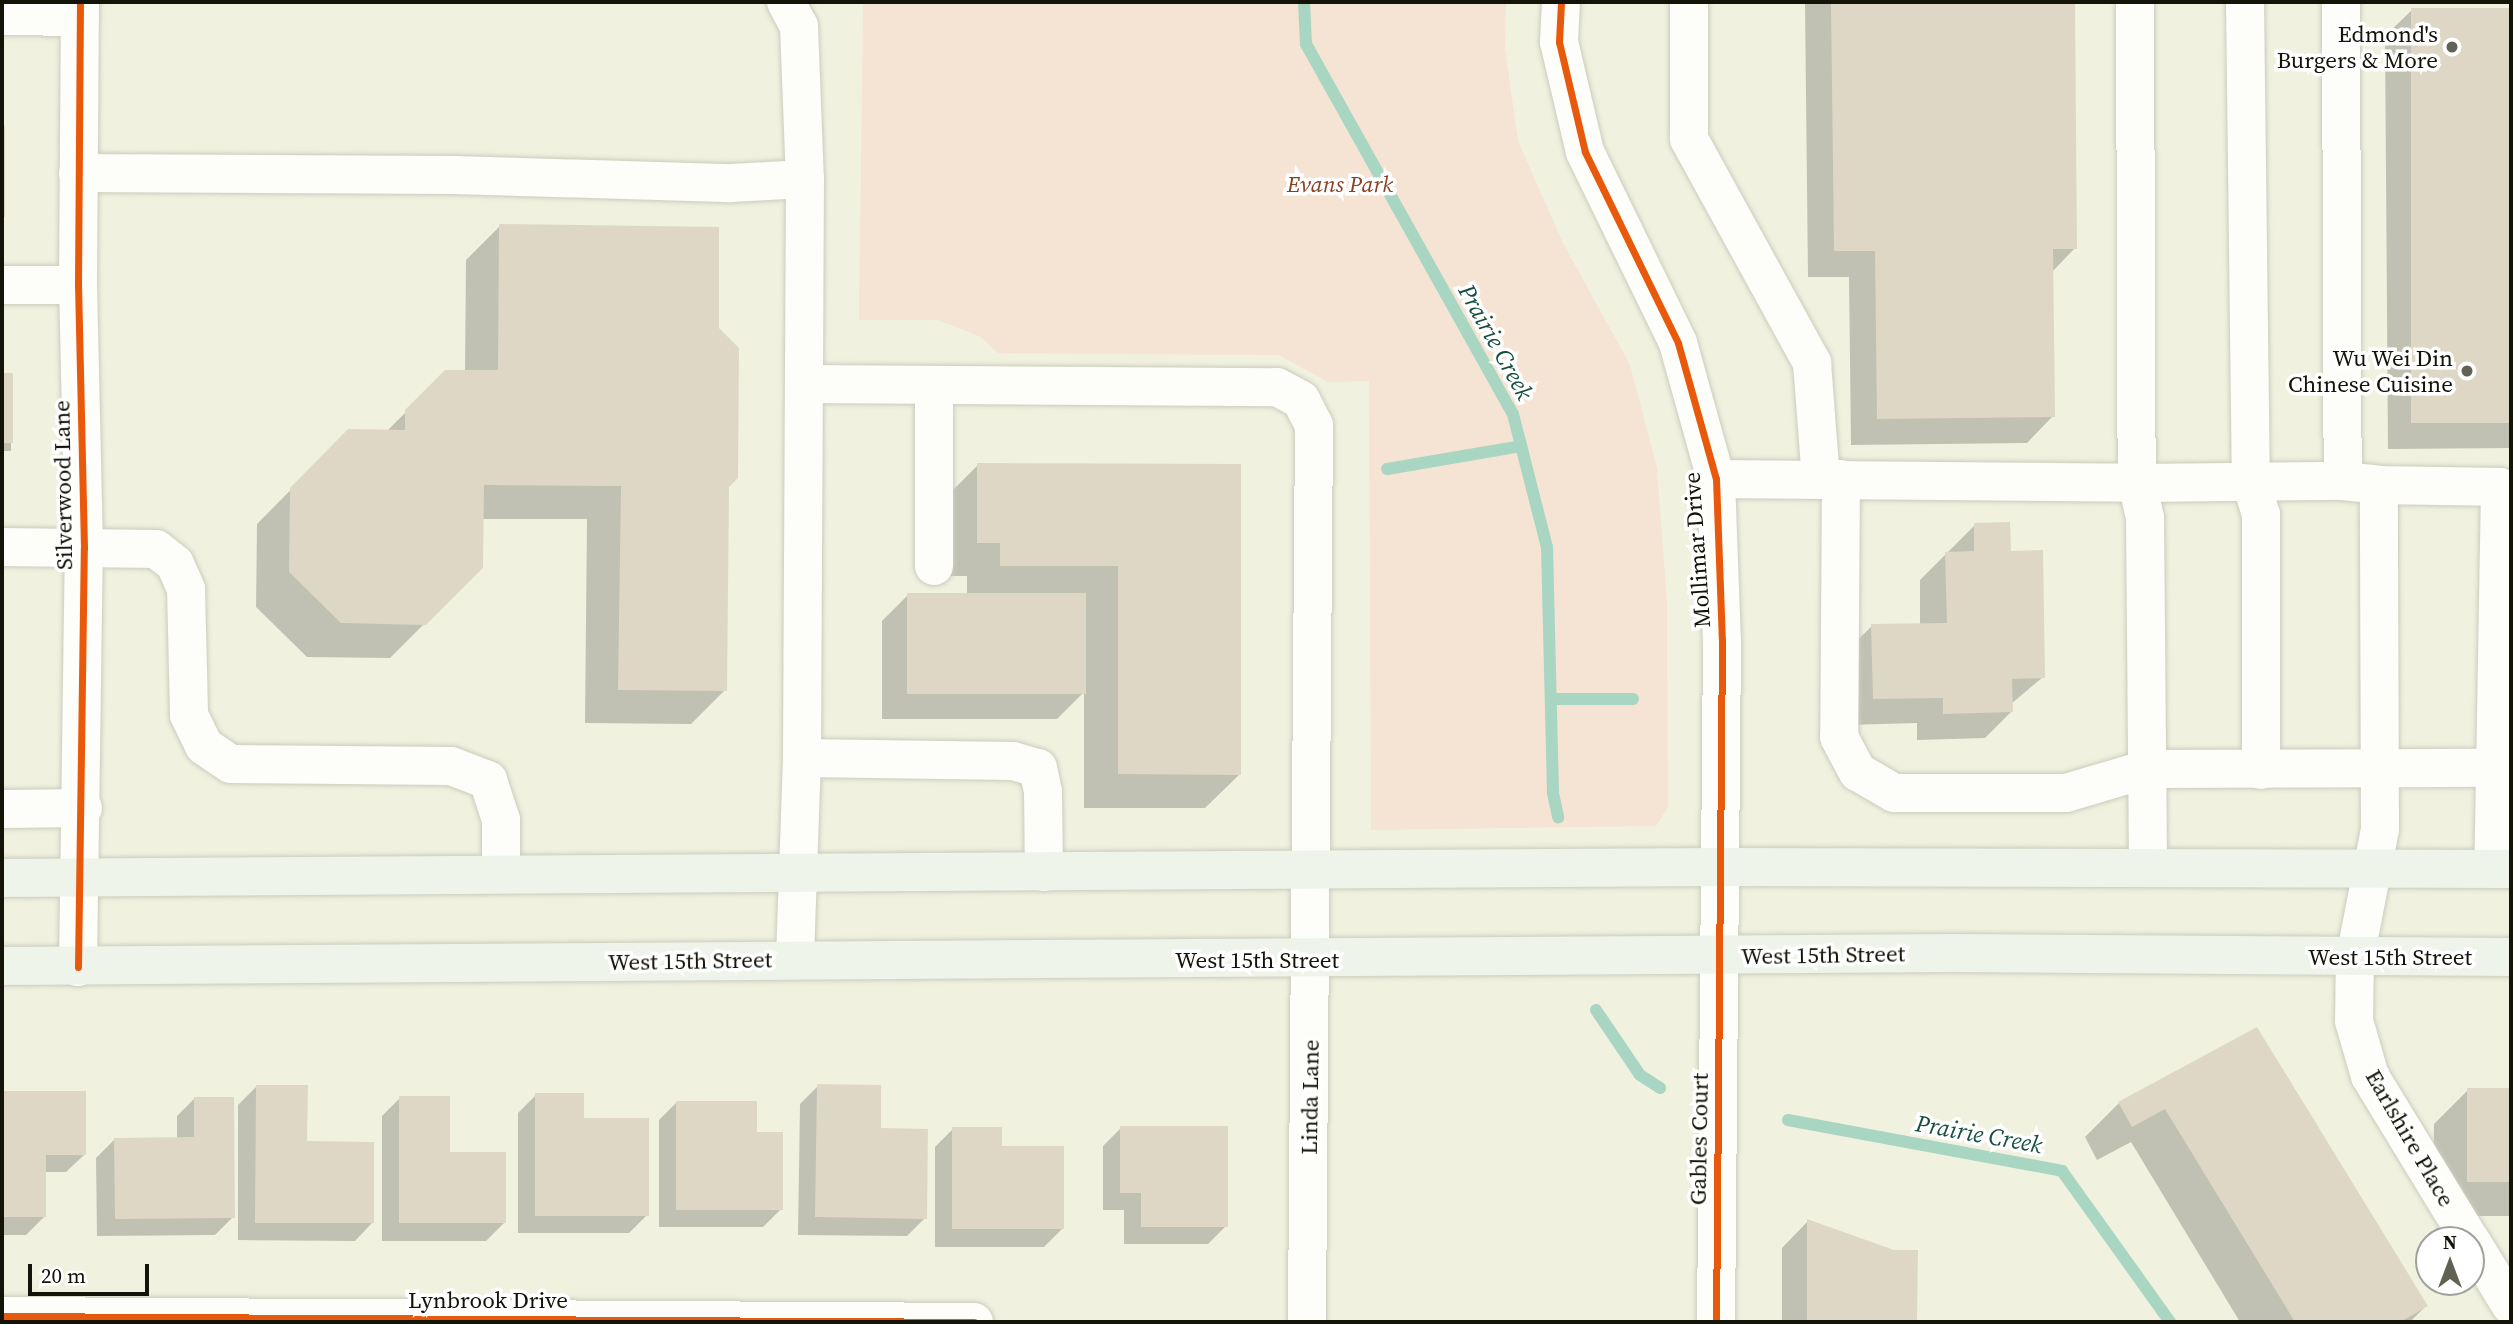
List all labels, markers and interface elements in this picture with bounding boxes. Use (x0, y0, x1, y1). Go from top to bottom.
place label: Edmond's Burgers & More (2277, 20, 2438, 74)
marker: Edmond's Burgers & More (2444, 39, 2460, 55)
park label: Evans Park (1287, 170, 1393, 198)
water label: Prairie Creek (1452, 279, 1540, 405)
place label: Wu Wei Din Chinese Cuisine (2288, 344, 2453, 398)
marker: Wu Wei Din Chinese Cuisine (2459, 363, 2475, 379)
street label: Silverwood Lane (48, 400, 78, 570)
street label: Mollimar Drive (1678, 471, 1716, 629)
street label: West 15th Street (1741, 940, 1905, 970)
street label: West 15th Street (2308, 943, 2472, 971)
street label: West 15th Street (608, 946, 772, 976)
street label: West 15th Street (1175, 946, 1339, 974)
street label: Linda Lane (1295, 1039, 1325, 1155)
street label: Earlshire Place (2360, 1065, 2460, 1211)
street label: Gables Court (1684, 1073, 1714, 1205)
water label: Prairie Creek (1914, 1109, 2044, 1159)
north arrow (2415, 1226, 2485, 1296)
text: N (2443, 1229, 2457, 1255)
scale bar (32, 1250, 152, 1294)
text: 20 m (41, 1261, 86, 1290)
street label: Lynbrook Drive (408, 1286, 568, 1314)

